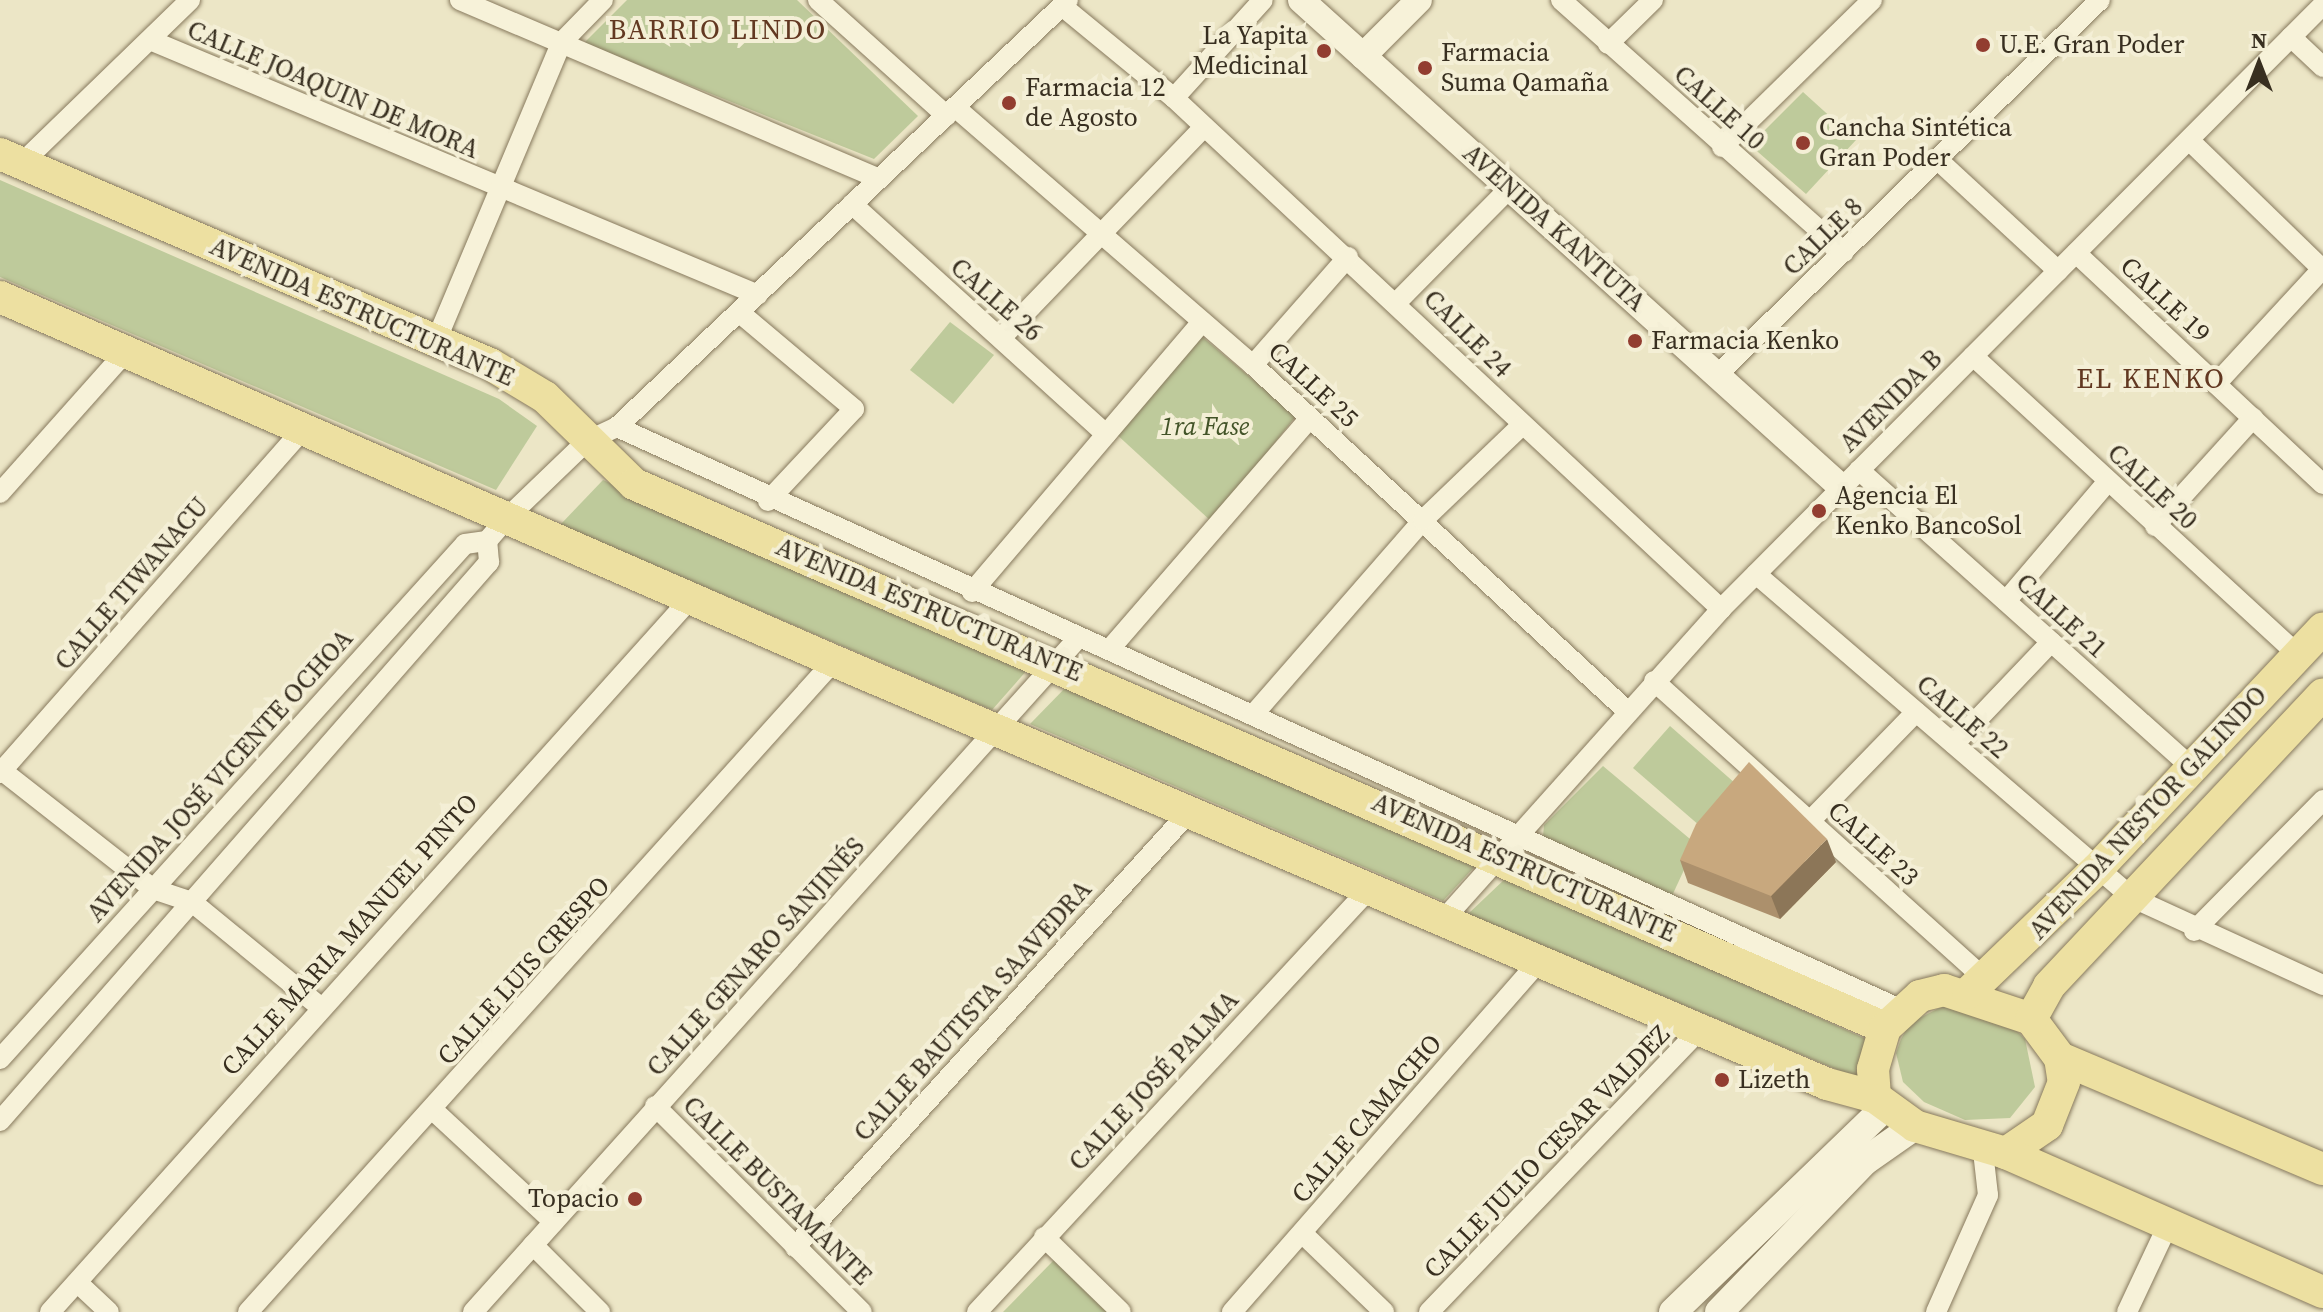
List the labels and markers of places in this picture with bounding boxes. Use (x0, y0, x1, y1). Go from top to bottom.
place label: La Yapita Medicinal (1192, 20, 1308, 82)
place label: U.E. Gran Poder (1999, 29, 2185, 61)
marker: U.E. Gran Poder (1974, 36, 1992, 54)
place label: Farmacia Suma Qamaña (1441, 37, 1609, 98)
marker: La Yapita Medicinal (1315, 42, 1333, 60)
marker: Farmacia Suma Qamaña (1416, 59, 1434, 77)
place label: Farmacia 12 de Agosto (1025, 72, 1165, 134)
marker: Farmacia 12 de Agosto (1000, 94, 1018, 112)
place label: Cancha Sintética Gran Poder (1819, 112, 2012, 174)
marker: Cancha Sintética Gran Poder (1794, 134, 1812, 152)
place label: Farmacia Kenko (1651, 325, 1839, 357)
marker: Farmacia Kenko (1626, 332, 1644, 350)
place label: Agencia El Kenko BancoSol (1835, 480, 2022, 542)
marker: Agencia El Kenko BancoSol (1810, 502, 1828, 520)
place label: Lizeth (1738, 1064, 1810, 1096)
marker: Lizeth (1713, 1071, 1731, 1089)
place label: Topacio (528, 1183, 619, 1215)
marker: Topacio (626, 1190, 644, 1208)

